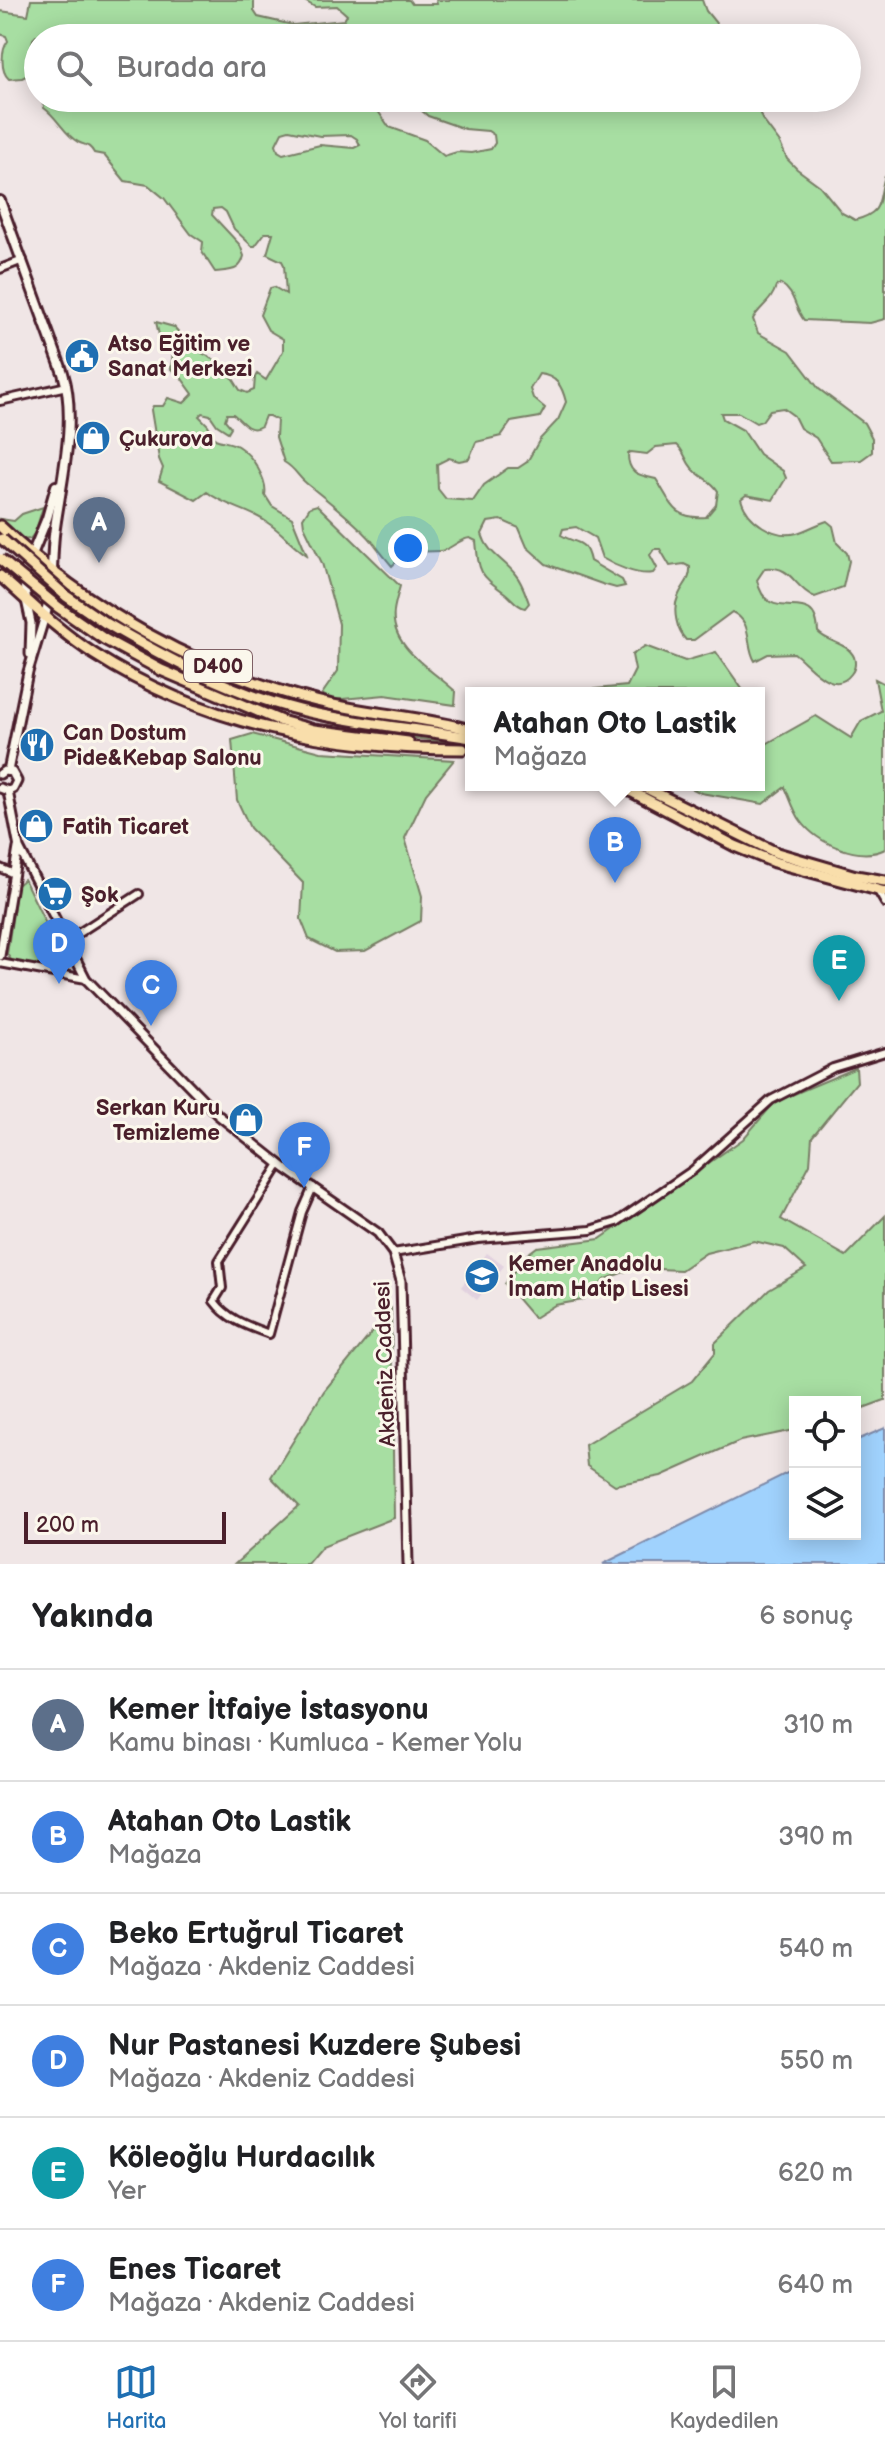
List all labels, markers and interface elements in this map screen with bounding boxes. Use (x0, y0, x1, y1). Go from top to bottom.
search box (24, 24, 861, 112)
icon: search (52, 46, 96, 90)
text: Burada ara (116, 50, 267, 86)
place label: Atso Eğitim ve Sanat Merkezi (107, 331, 253, 383)
public building icon: Atso Eğitim ve Sanat Merkezi (63, 337, 101, 375)
shop icon: Çukurova (74, 419, 112, 457)
place label: Çukurova (119, 426, 214, 453)
pin: A (73, 497, 125, 563)
your location (388, 528, 428, 568)
road number: D400 (184, 650, 252, 682)
popup (465, 687, 765, 791)
text: Atahan Oto Lastik (493, 706, 737, 742)
place label: Can Dostum Pide&Kebap Salonu (63, 720, 262, 772)
restaurant icon: Can Dostum Pide&Kebap Salonu (18, 726, 56, 764)
text: Mağaza (493, 742, 587, 773)
shop icon: Fatih Ticaret (17, 807, 55, 845)
place label: Fatih Ticaret (62, 814, 190, 841)
pin: B (589, 817, 641, 883)
supermarket icon: Şok (36, 875, 74, 913)
place label: Şok (81, 882, 119, 909)
pin: D (33, 918, 85, 984)
pin: E (813, 935, 865, 1001)
pin: C (125, 960, 177, 1026)
place label: Serkan Kuru Temizleme (96, 1095, 220, 1147)
shop icon: Serkan Kuru Temizleme (227, 1101, 265, 1139)
pin: F (278, 1122, 330, 1188)
place label: Kemer Anadolu İmam Hatip Lisesi (508, 1251, 689, 1303)
school or university icon: Kemer Anadolu İmam Hatip Lisesi (463, 1257, 501, 1295)
street label: Akdeniz Caddesi (369, 1281, 402, 1447)
map controls (789, 1396, 861, 1540)
button: locate (789, 1396, 861, 1468)
button: layers (789, 1468, 861, 1540)
scale bar (24, 1508, 226, 1544)
text: 200 m (36, 1512, 99, 1539)
text: Yakında (32, 1596, 154, 1637)
text: 6 sonuç (760, 1601, 853, 1632)
text: Kemer İtfaiye İstasyonu (108, 1692, 429, 1728)
text: A (50, 1710, 66, 1741)
text: 310 m (783, 1710, 853, 1741)
text: Kamu binası · Kumluca - Kemer Yolu (108, 1728, 522, 1759)
text: Atahan Oto Lastik (108, 1804, 351, 1840)
text: B (49, 1822, 67, 1853)
text: 390 m (778, 1822, 853, 1853)
text: Mağaza (108, 1840, 202, 1871)
text: Beko Ertuğrul Ticaret (108, 1916, 404, 1952)
text: C (49, 1934, 67, 1965)
text: 540 m (778, 1934, 853, 1965)
text: Mağaza · Akdeniz Caddesi (108, 1952, 415, 1983)
text: Nur Pastanesi Kuzdere Şubesi (108, 2028, 521, 2064)
text: D (49, 2046, 67, 2077)
text: 550 m (779, 2046, 853, 2077)
text: Mağaza · Akdeniz Caddesi (108, 2064, 415, 2095)
text: Köleoğlu Hurdacılık (108, 2140, 375, 2176)
text: E (50, 2158, 66, 2189)
text: 620 m (778, 2158, 853, 2189)
text: Yer (108, 2176, 146, 2207)
text: Enes Ticaret (108, 2252, 281, 2288)
text: F (50, 2270, 66, 2301)
text: 640 m (777, 2270, 853, 2301)
text: Mağaza · Akdeniz Caddesi (108, 2288, 415, 2319)
tab: Harita (106, 2360, 166, 2435)
tab: Yol tarifi (379, 2360, 457, 2435)
tab: Kaydedilen (669, 2360, 779, 2435)

